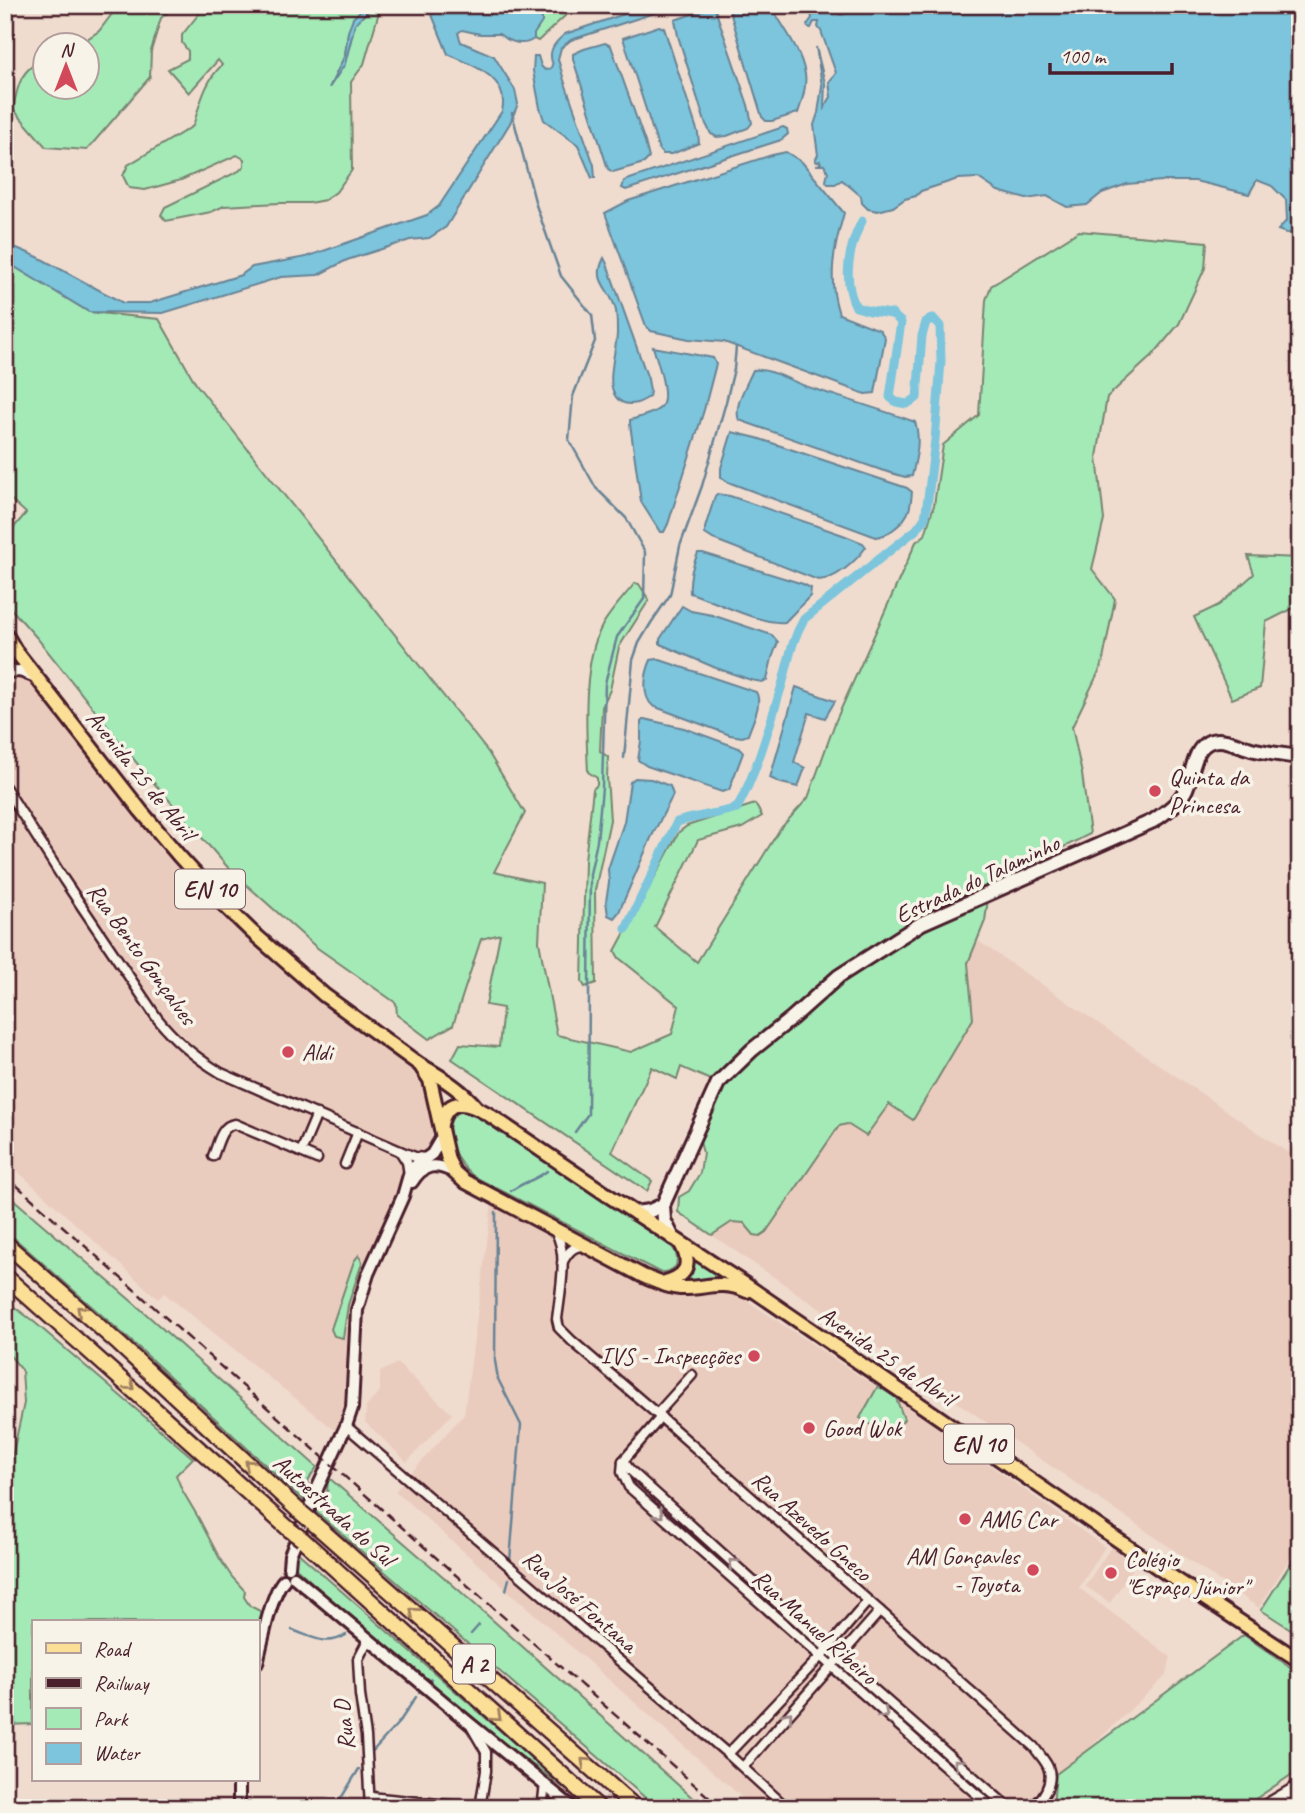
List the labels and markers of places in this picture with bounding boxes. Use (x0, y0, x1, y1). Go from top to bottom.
place label: Quinta da Princesa (1169, 762, 1250, 820)
marker: Quinta da Princesa (1147, 783, 1163, 799)
place label: Aldi (302, 1037, 335, 1067)
marker: Aldi (280, 1044, 296, 1060)
place label: IVS - Inspecções (601, 1341, 743, 1371)
marker: IVS - Inspecções (746, 1348, 762, 1364)
place label: Good Wok (823, 1413, 904, 1443)
marker: Good Wok (801, 1420, 817, 1436)
place label: AMG Car (979, 1504, 1059, 1534)
marker: AMG Car (957, 1511, 973, 1527)
place label: AM Gonçavles - Toyota (906, 1541, 1021, 1599)
place label: Colégio "Espaço Júnior" (1125, 1544, 1254, 1602)
marker: AM Gonçavles - Toyota (1025, 1562, 1041, 1578)
marker: Colégio "Espaço Júnior" (1103, 1565, 1119, 1581)

